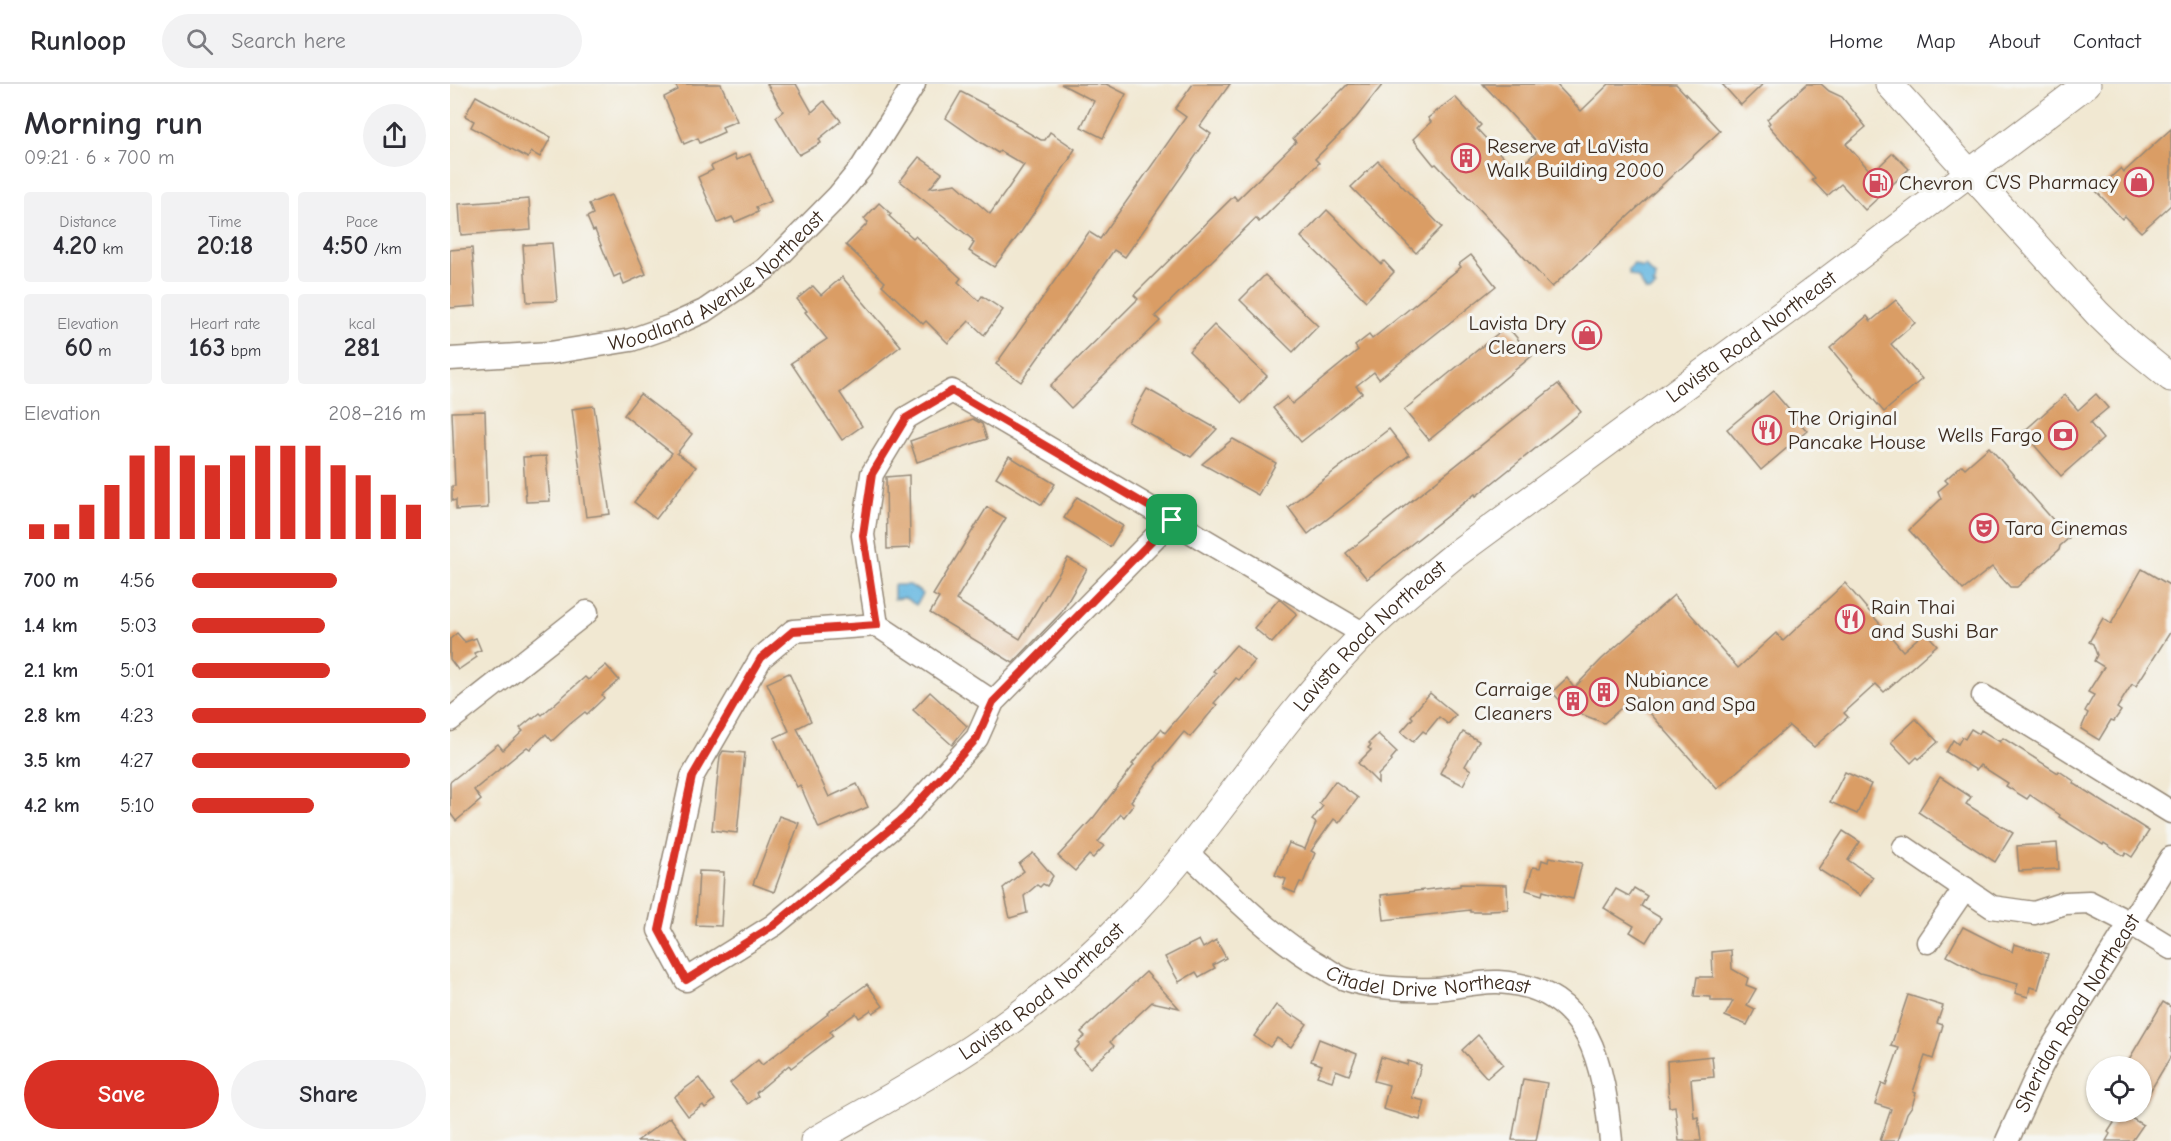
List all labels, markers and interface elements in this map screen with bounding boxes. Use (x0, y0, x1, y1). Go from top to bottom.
search box (162, 14, 582, 68)
text: Runloop (30, 25, 126, 57)
icon: search (183, 25, 216, 58)
text: Search here (231, 28, 346, 54)
text: Home (1829, 29, 1883, 53)
text: Map (1916, 29, 1956, 53)
text: About (1989, 29, 2040, 53)
text: Contact (2073, 29, 2141, 53)
text: Morning run (24, 104, 203, 142)
button: share (363, 104, 426, 167)
place label: Reserve at LaVista Walk Building 2000 (1487, 134, 1665, 182)
building icon: Reserve at LaVista Walk Building 2000 (1450, 142, 1482, 174)
text: 09:21 · 6 × 700 m (24, 146, 174, 169)
shop icon: CVS Pharmacy (2123, 166, 2155, 198)
fuel station icon: Chevron (1862, 167, 1894, 199)
place label: CVS Pharmacy (1985, 170, 2119, 194)
place label: Chevron (1899, 171, 1973, 195)
street label: Woodland Avenue Northeast (606, 205, 829, 356)
text: Distance (59, 213, 117, 231)
text: Time (208, 213, 242, 231)
text: Pace (346, 213, 378, 231)
text: 4.20 (52, 231, 97, 261)
text: 20:18 (197, 231, 253, 261)
text: 4:50 (322, 231, 368, 261)
text: km (97, 240, 124, 258)
text: /km (368, 240, 402, 258)
street label: Lavista Road Northeast (1662, 265, 1842, 407)
place label: Lavista Dry Cleaners (1469, 311, 1567, 359)
text: Elevation (57, 315, 119, 333)
text: Heart rate (190, 315, 260, 333)
text: kcal (349, 315, 375, 333)
shop icon: Lavista Dry Cleaners (1571, 319, 1603, 351)
text: 60 (64, 333, 93, 363)
text: 163 (189, 333, 226, 363)
text: 281 (344, 333, 380, 363)
text: m (93, 342, 112, 360)
text: bpm (226, 342, 261, 360)
text: Elevation (24, 402, 101, 425)
text: 208–216 m (329, 402, 426, 425)
place label: The Original Pancake House (1788, 406, 1926, 454)
restaurant icon: The Original Pancake House (1751, 414, 1783, 446)
bank icon: Wells Fargo (2047, 419, 2079, 451)
place label: Wells Fargo (1938, 423, 2042, 447)
pin (1146, 494, 1197, 545)
icon: arrive (1155, 503, 1188, 536)
theatre icon: Tara Cinemas (1968, 512, 2000, 544)
place label: Tara Cinemas (2005, 516, 2127, 540)
street label: Lavista Road Northeast (1288, 555, 1452, 716)
text: 700 m (24, 569, 79, 592)
text: 4:56 (120, 569, 155, 592)
place label: Rain Thai and Sushi Bar (1871, 595, 1999, 643)
restaurant icon: Rain Thai and Sushi Bar (1834, 603, 1866, 635)
text: 1.4 km (24, 614, 78, 637)
text: 5:03 (120, 614, 157, 637)
text: 2.1 km (24, 659, 78, 682)
text: 5:01 (120, 659, 155, 682)
place label: Nubiance Salon and Spa (1625, 668, 1756, 716)
building icon: Nubiance Salon and Spa (1588, 676, 1620, 708)
place label: Carraige Cleaners (1474, 677, 1552, 725)
building icon: Carraige Cleaners (1557, 685, 1589, 717)
text: 2.8 km (24, 704, 81, 727)
text: 4:23 (120, 704, 154, 727)
text: 3.5 km (24, 749, 81, 772)
text: 4:27 (120, 749, 153, 772)
text: 4.2 km (24, 794, 80, 817)
text: 5:10 (120, 794, 155, 817)
street label: Sheridan Road Northeast (2010, 909, 2145, 1116)
street label: Lavista Road Northeast (954, 917, 1130, 1065)
street label: Citadel Drive Northeast (1321, 960, 1534, 1001)
map controls (2086, 1056, 2152, 1122)
button: locate (2086, 1056, 2152, 1122)
button: Save (24, 1060, 219, 1129)
button: Share (231, 1060, 426, 1129)

